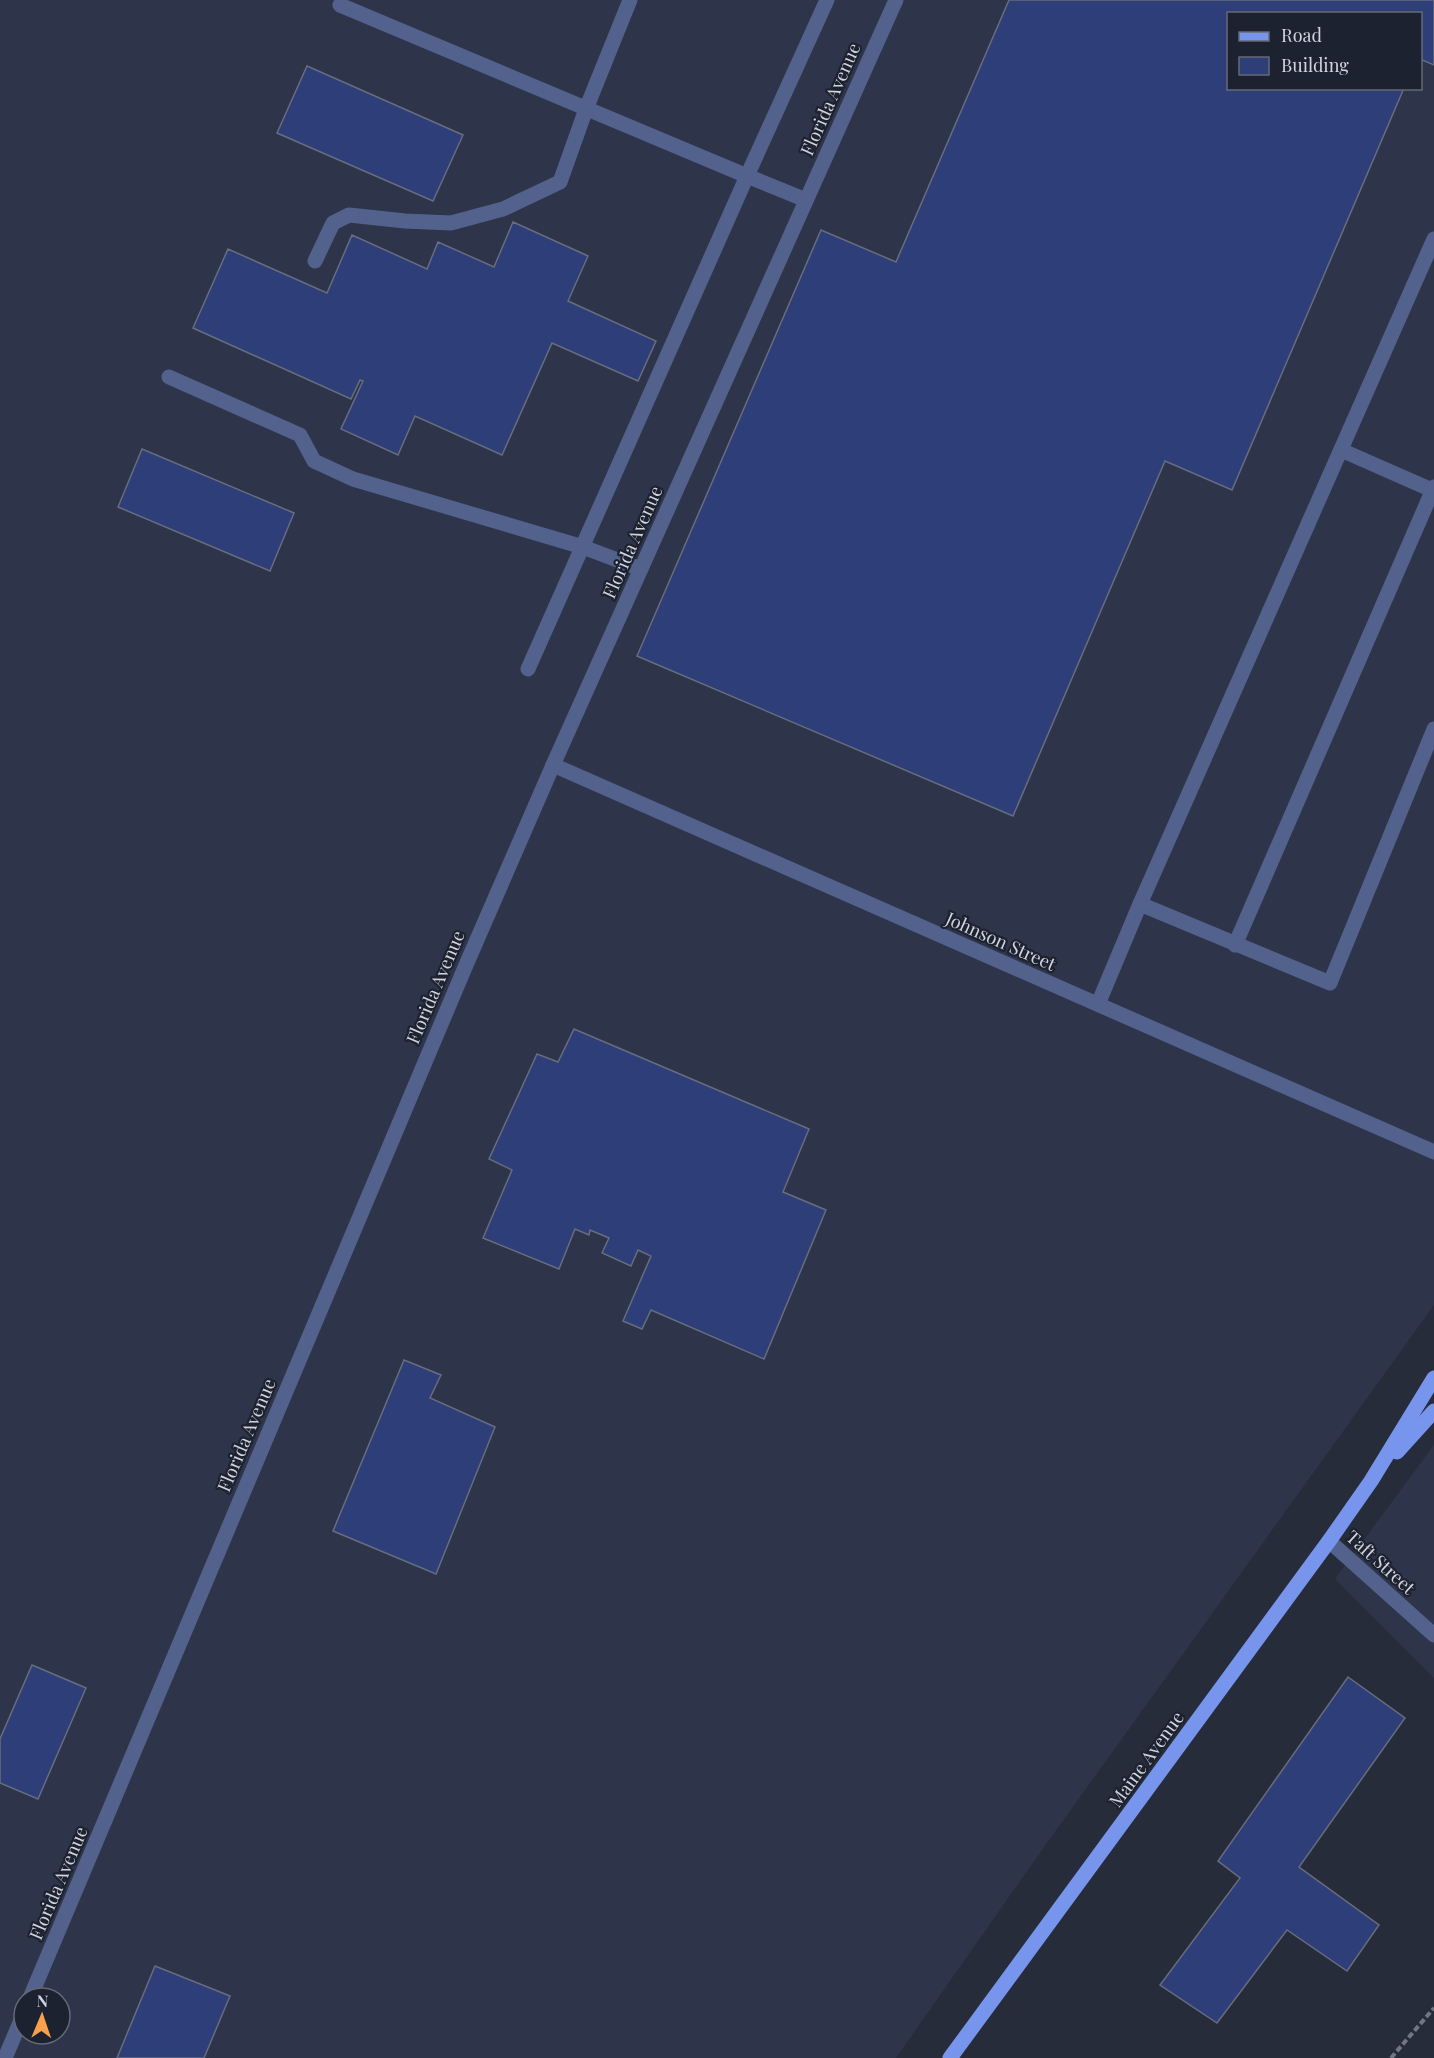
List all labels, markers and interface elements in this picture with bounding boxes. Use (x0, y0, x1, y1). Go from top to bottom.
legend (1227, 12, 1422, 90)
text: Road (1281, 23, 1322, 47)
street label: Florida Avenue (794, 39, 866, 159)
text: Building (1281, 53, 1349, 77)
street label: Florida Avenue (596, 482, 668, 602)
street label: Johnson Street (941, 906, 1060, 976)
street label: Florida Avenue (400, 927, 470, 1047)
street label: Florida Avenue (211, 1375, 281, 1495)
street label: Taft Street (1341, 1525, 1421, 1600)
street label: Maine Avenue (1103, 1706, 1189, 1812)
street label: Florida Avenue (23, 1823, 93, 1943)
north arrow (12, 1986, 72, 2046)
text: N (36, 1990, 49, 2011)

